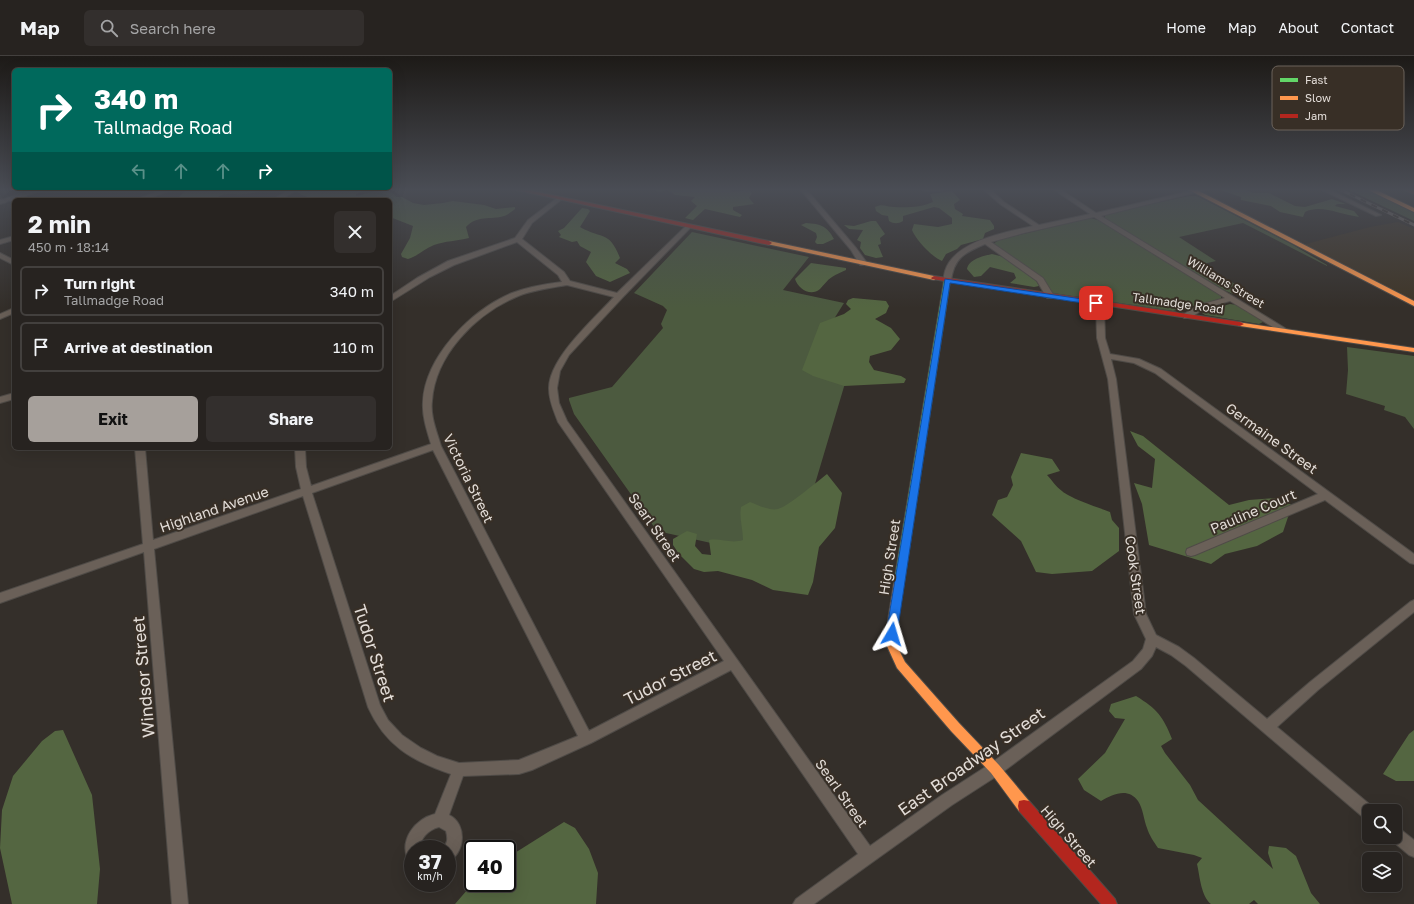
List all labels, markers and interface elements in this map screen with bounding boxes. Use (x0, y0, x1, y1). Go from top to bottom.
search box (84, 10, 364, 46)
text: Map (20, 16, 60, 39)
icon: search (98, 17, 120, 39)
text: Search here (130, 19, 216, 37)
text: Home (1166, 19, 1206, 36)
text: Map (1228, 19, 1256, 36)
text: About (1278, 19, 1319, 36)
text: Contact (1341, 19, 1394, 36)
legend (1272, 66, 1404, 130)
text: Fast (1305, 73, 1328, 86)
text: 340 m (94, 82, 178, 115)
icon: right (28, 84, 80, 136)
text: Slow (1305, 91, 1331, 104)
text: Jam (1305, 109, 1327, 122)
text: Tallmadge Road (94, 116, 233, 138)
icon: left (128, 160, 150, 182)
icon: ahead (170, 160, 192, 182)
icon: ahead (212, 160, 234, 182)
icon: right (254, 160, 276, 182)
text: 2 min (28, 209, 91, 238)
button: close (334, 211, 376, 253)
text: 450 m · 18:14 (28, 239, 109, 255)
street label: Williams Street (1184, 253, 1268, 311)
text: Turn right (64, 274, 135, 292)
icon: right (30, 280, 52, 302)
text: 340 m (330, 282, 374, 300)
pin (1079, 286, 1113, 320)
street label: Tallmadge Road (1131, 289, 1225, 317)
text: Tallmadge Road (64, 292, 164, 308)
icon: arrive (1085, 292, 1107, 314)
icon: arrive (30, 336, 52, 358)
text: Arrive at destination (64, 338, 213, 356)
text: 110 m (333, 338, 374, 356)
button: Exit (28, 396, 198, 442)
button: Share (206, 396, 376, 442)
street label: Germaine Street (1223, 399, 1321, 477)
street label: Victoria Street (440, 431, 498, 525)
street label: Highland Avenue (157, 482, 271, 536)
street label: Pauline Court (1208, 485, 1298, 537)
street label: Searl Street (625, 489, 685, 565)
street label: High Street (875, 518, 903, 596)
street label: Cook Street (1122, 535, 1150, 615)
street label: Tudor Street (349, 602, 401, 705)
position arrow (871, 613, 913, 655)
street label: Windsor Street (127, 615, 159, 739)
street label: Tudor Street (620, 645, 720, 709)
street label: East Broadway Street (893, 702, 1049, 820)
street label: Searl Street (812, 755, 872, 831)
street label: High Street (1037, 802, 1101, 870)
map controls (1362, 804, 1402, 892)
button: search (1362, 804, 1402, 844)
speed limit sign: 40 (464, 840, 516, 892)
text: 37 (418, 849, 442, 873)
button: layers (1362, 852, 1402, 892)
text: km/h (417, 870, 443, 882)

